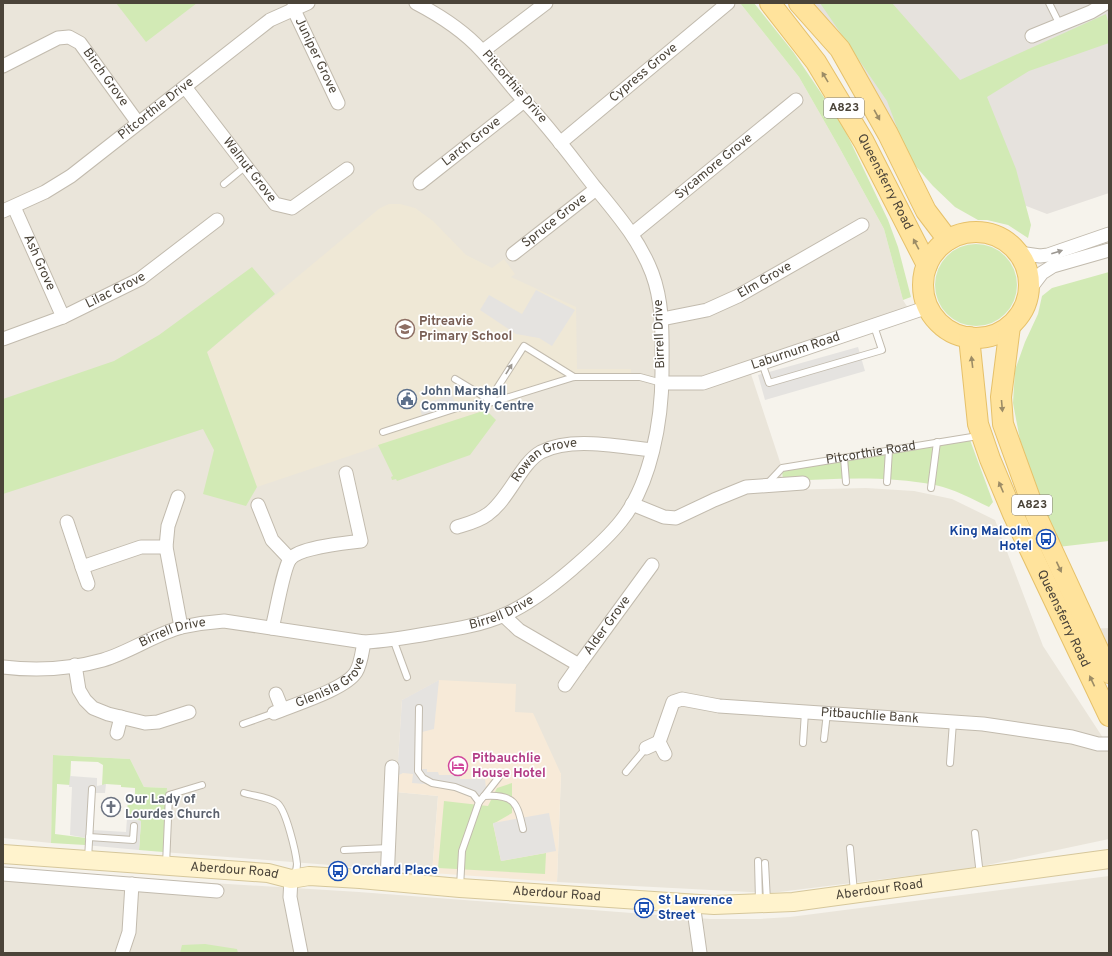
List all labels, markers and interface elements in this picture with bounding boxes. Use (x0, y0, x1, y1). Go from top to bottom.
street label: Juniper Grove (291, 15, 341, 97)
street label: Cypress Grove (606, 40, 681, 106)
street label: Birch Grove (79, 45, 131, 110)
street label: Pitcorthie Drive (478, 47, 550, 127)
one-way arrow (822, 71, 829, 83)
street label: Pitcorthie Drive (115, 75, 197, 144)
road number: A823 (824, 98, 864, 118)
one-way arrow (874, 109, 881, 121)
street label: Larch Grove (439, 114, 504, 170)
street label: Sycamore Grove (672, 131, 756, 203)
street label: Queensferry Road (853, 131, 916, 233)
street label: Walnut Grove (219, 134, 279, 206)
street label: Spruce Grove (519, 191, 591, 252)
street label: Ash Grove (19, 232, 58, 293)
one-way arrow (912, 238, 919, 249)
one-way arrow (1052, 248, 1064, 254)
street label: Elm Grove (735, 259, 795, 302)
street label: Lilac Grove (83, 269, 149, 312)
street label: Birrell Drive (651, 299, 669, 369)
place label: Pitreavie Primary School (419, 314, 512, 345)
school or university icon: Pitreavie Primary School (394, 318, 416, 340)
street label: Laburnum Road (749, 329, 842, 374)
one-way arrow (969, 356, 975, 368)
one-way arrow (506, 363, 513, 375)
place label: John Marshall Community Centre (421, 384, 534, 415)
public building icon: John Marshall Community Centre (396, 388, 418, 410)
one-way arrow (998, 400, 1005, 412)
street label: Rowan Grove (509, 436, 578, 485)
street label: Pitcorthie Road (825, 438, 917, 469)
one-way arrow (998, 482, 1004, 493)
road number: A823 (1012, 495, 1052, 515)
place label: King Malcolm Hotel (949, 524, 1032, 555)
bus stop icon: King Malcolm Hotel (1035, 528, 1057, 550)
one-way arrow (1056, 561, 1062, 573)
street label: Queensferry Road (1033, 567, 1093, 670)
street label: Birrell Drive (468, 592, 537, 634)
street label: Alder Grove (581, 593, 635, 658)
street label: Birrell Drive (137, 615, 207, 651)
street label: Glenisla Grove (293, 656, 369, 712)
one-way arrow (1089, 675, 1095, 687)
street label: Pitbauchlie Bank (820, 705, 919, 728)
place label: Pitbauchlie House Hotel (472, 751, 546, 782)
hotel icon: Pitbauchlie House Hotel (447, 755, 469, 777)
place label: Our Lady of Lourdes Church (125, 792, 220, 823)
church icon: Our Lady of Lourdes Church (100, 796, 122, 818)
street label: Aberdour Road (190, 859, 280, 883)
bus stop icon: Orchard Place (327, 860, 349, 882)
place label: Orchard Place (352, 863, 438, 879)
street label: Aberdour Road (834, 876, 924, 904)
street label: Aberdour Road (512, 884, 601, 905)
place label: St Lawrence Street (658, 893, 733, 924)
bus stop icon: St Lawrence Street (633, 897, 655, 919)

